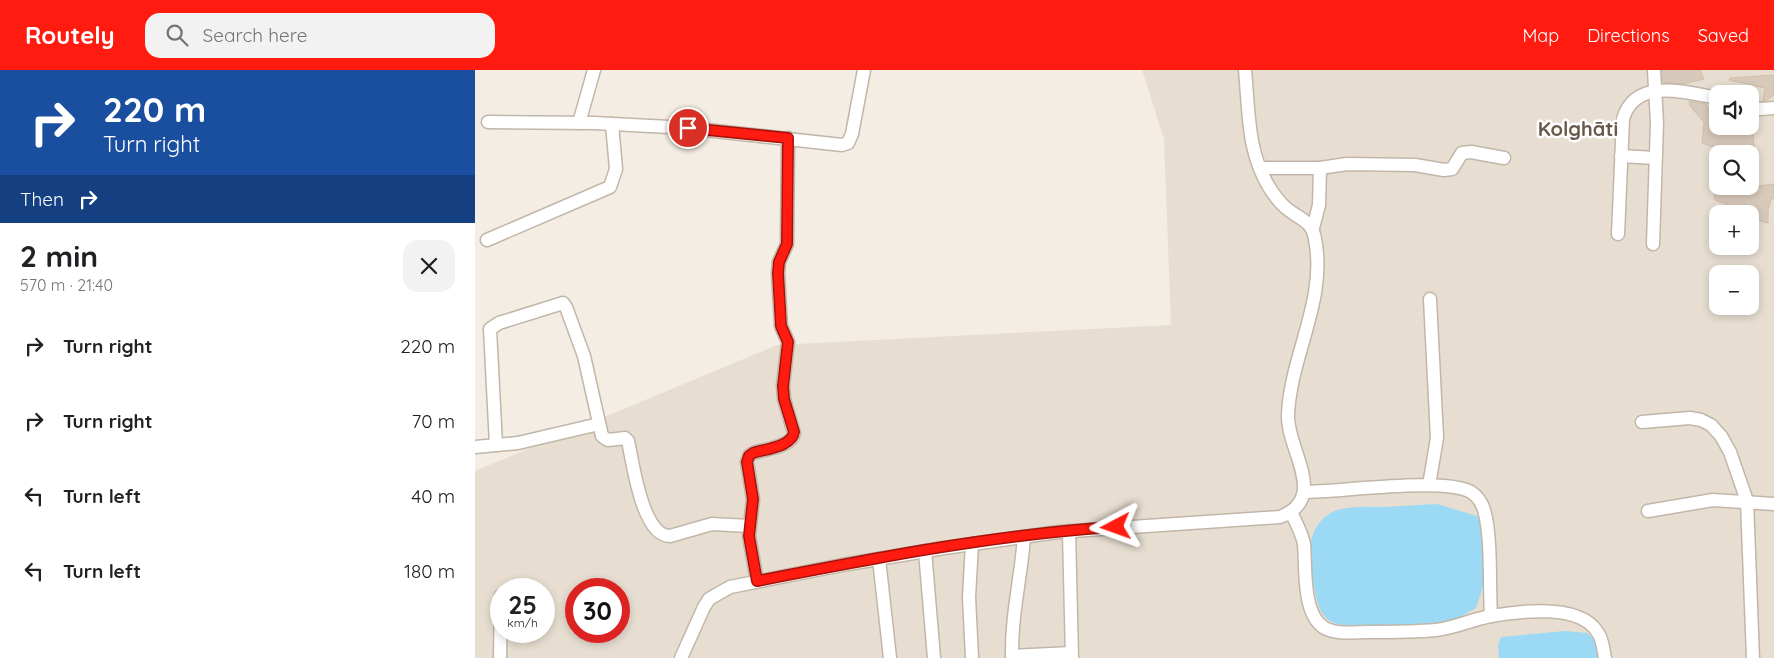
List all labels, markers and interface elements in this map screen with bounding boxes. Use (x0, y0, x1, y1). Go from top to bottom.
search box (145, 13, 495, 58)
text: Routely (25, 20, 115, 50)
icon: search (163, 21, 191, 49)
text: Search here (203, 23, 307, 47)
text: Map (1522, 24, 1559, 47)
text: Directions (1587, 24, 1670, 47)
text: Saved (1698, 24, 1749, 47)
map controls (1709, 85, 1759, 315)
button: sound (1709, 85, 1759, 135)
text: 220 m (103, 87, 206, 131)
icon: right (20, 90, 85, 155)
pin (667, 107, 709, 149)
icon: arrive (674, 114, 702, 142)
district label: Kolghāti (1538, 116, 1618, 141)
text: Turn right (103, 130, 200, 158)
button: search (1709, 145, 1759, 195)
icon: right (74, 185, 102, 213)
text: Then (20, 187, 64, 211)
button: + (1709, 205, 1759, 255)
text: 2 min (20, 237, 98, 275)
button: close (403, 240, 455, 292)
button: − (1709, 265, 1759, 315)
text: 570 m · 21:40 (20, 275, 113, 295)
icon: right (20, 332, 48, 360)
text: Turn right (63, 334, 152, 358)
text: 220 m (400, 334, 455, 358)
icon: right (20, 407, 48, 435)
text: Turn right (63, 409, 152, 433)
text: 70 m (411, 409, 455, 433)
icon: left (20, 482, 48, 510)
text: Turn left (63, 484, 141, 508)
text: 40 m (411, 484, 455, 508)
position arrow (1089, 500, 1141, 552)
icon: left (20, 557, 48, 585)
text: Turn left (63, 559, 141, 583)
text: 180 m (404, 559, 455, 583)
speed limit sign: 30 (565, 578, 630, 643)
text: 25 (508, 589, 537, 620)
text: km/h (507, 615, 538, 630)

